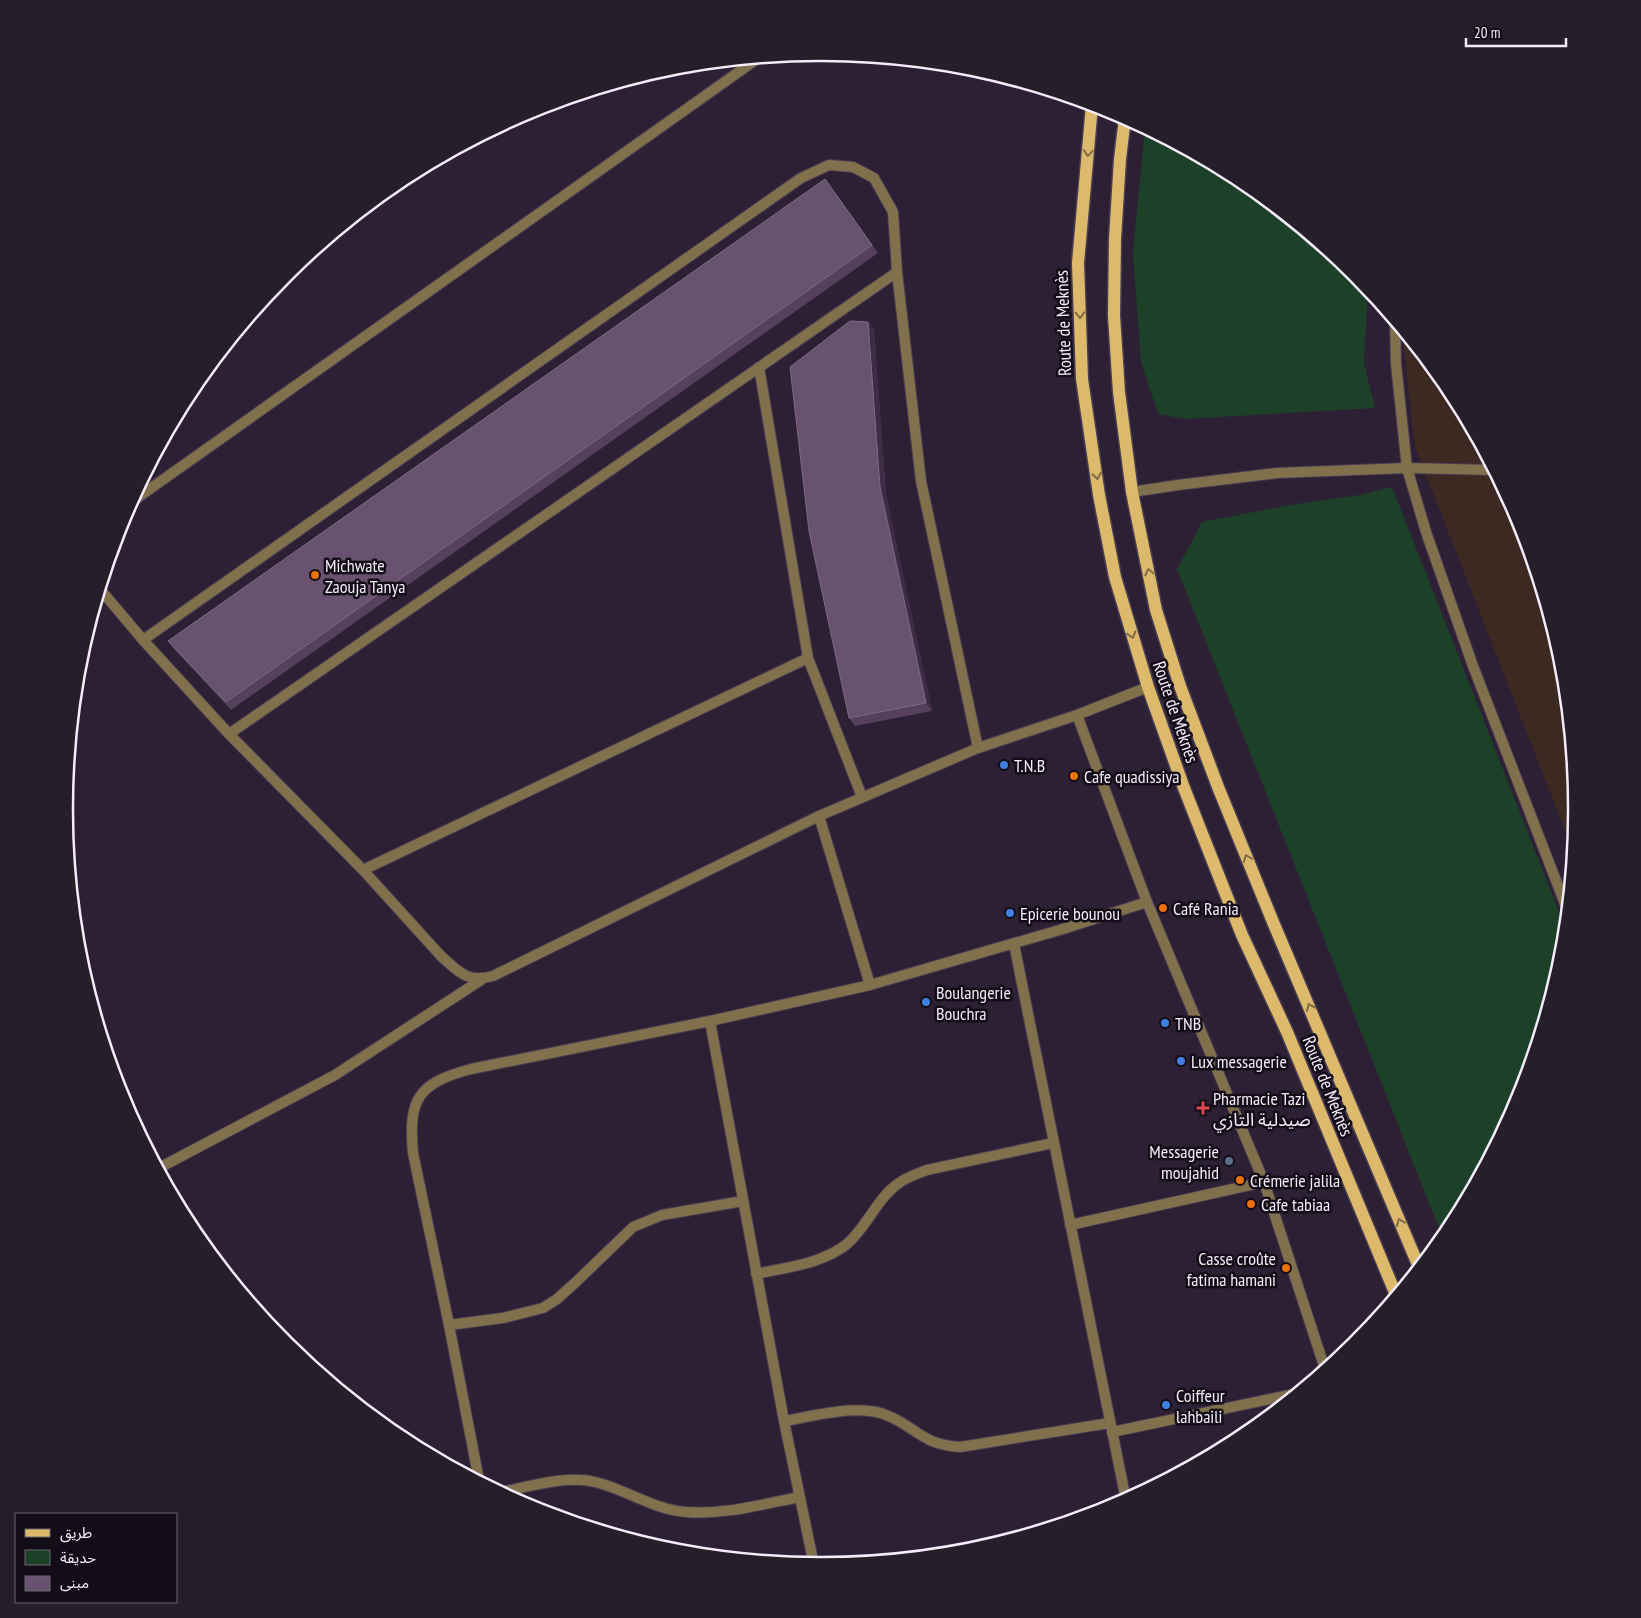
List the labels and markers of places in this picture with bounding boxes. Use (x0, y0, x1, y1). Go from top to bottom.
place label: Michwate Zaouja Tanya (325, 554, 405, 598)
marker: Michwate Zaouja Tanya (309, 569, 321, 581)
place label: T.N.B (1014, 754, 1045, 777)
marker: T.N.B (998, 759, 1010, 771)
place label: Cafe quadissiya (1084, 765, 1179, 788)
marker: Cafe quadissiya (1068, 770, 1080, 782)
place label: Café Rania (1173, 897, 1239, 920)
place label: Epicerie bounou (1020, 902, 1120, 925)
marker: Café Rania (1157, 902, 1169, 914)
marker: Epicerie bounou (1004, 907, 1016, 919)
place label: Boulangerie Bouchra (936, 981, 1011, 1025)
marker: Boulangerie Bouchra (920, 996, 932, 1008)
place label: TNB (1175, 1012, 1201, 1035)
marker: TNB (1159, 1017, 1171, 1029)
place label: Lux messagerie (1191, 1050, 1287, 1073)
marker: Lux messagerie (1175, 1055, 1187, 1067)
place label: Pharmacie Tazi صيدلية التازي (1213, 1087, 1311, 1133)
marker: Pharmacie Tazi صيدلية التازي (1197, 1102, 1209, 1114)
place label: Messagerie moujahid (1149, 1140, 1219, 1184)
marker: Messagerie moujahid (1223, 1155, 1235, 1167)
place label: Crémerie jalila (1250, 1169, 1340, 1192)
marker: Crémerie jalila (1234, 1174, 1246, 1186)
place label: Cafe tabiaa (1261, 1193, 1330, 1216)
marker: Cafe tabiaa (1245, 1198, 1257, 1210)
place label: Casse croûte fatima hamani (1187, 1247, 1276, 1291)
marker: Casse croûte fatima hamani (1280, 1262, 1292, 1274)
place label: Coiffeur lahbaili (1176, 1384, 1225, 1428)
marker: Coiffeur lahbaili (1160, 1399, 1172, 1411)

